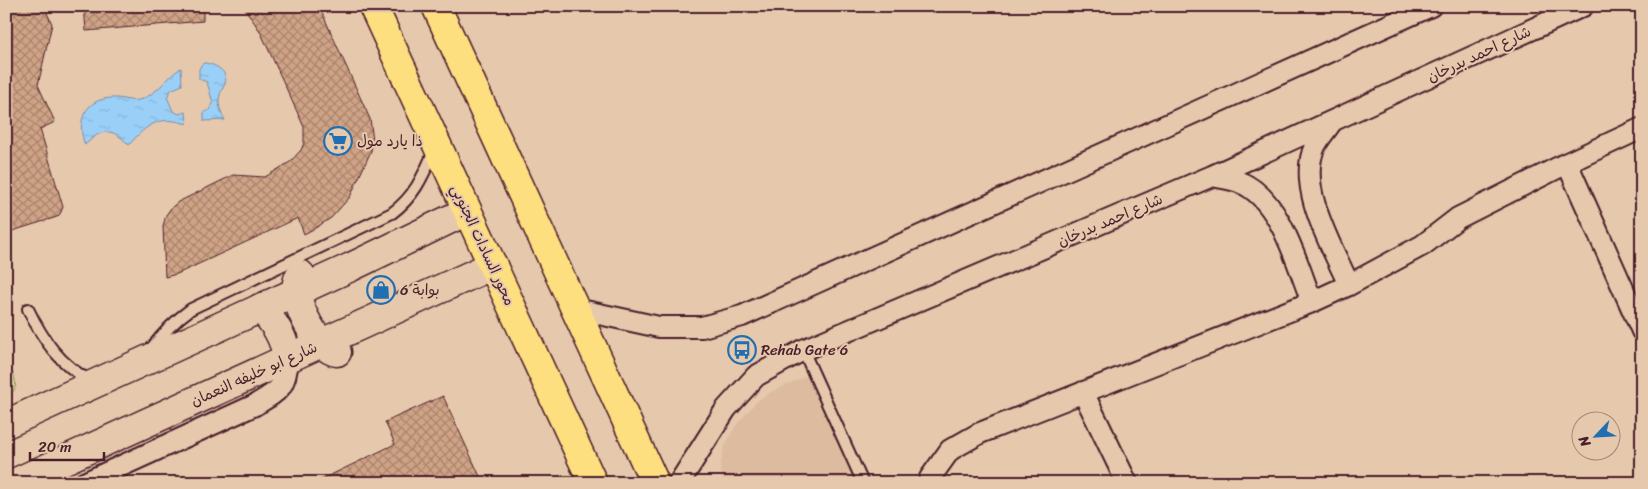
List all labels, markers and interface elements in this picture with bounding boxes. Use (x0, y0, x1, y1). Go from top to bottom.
street label: شارع احمد بدرخان (1423, 18, 1535, 90)
supermarket icon: ذا يارد مول (323, 126, 353, 156)
place label: ذا يارد مول (357, 128, 423, 154)
street label: محور السادات الجنوبي (443, 180, 523, 310)
street label: شارع احمد بدرخان (1053, 186, 1167, 254)
shop icon: بوابة 6 (366, 275, 396, 305)
place label: بوابة 6 (400, 277, 440, 303)
street label: شارع ابو خليفه النعمان (186, 334, 322, 414)
bus stop icon: Rehab Gate 6 (727, 335, 757, 365)
place label: Rehab Gate 6 (761, 337, 848, 363)
north arrow (1570, 412, 1620, 462)
scale bar (30, 429, 104, 461)
text: N (1571, 431, 1598, 452)
text: 20 m (38, 434, 72, 460)

